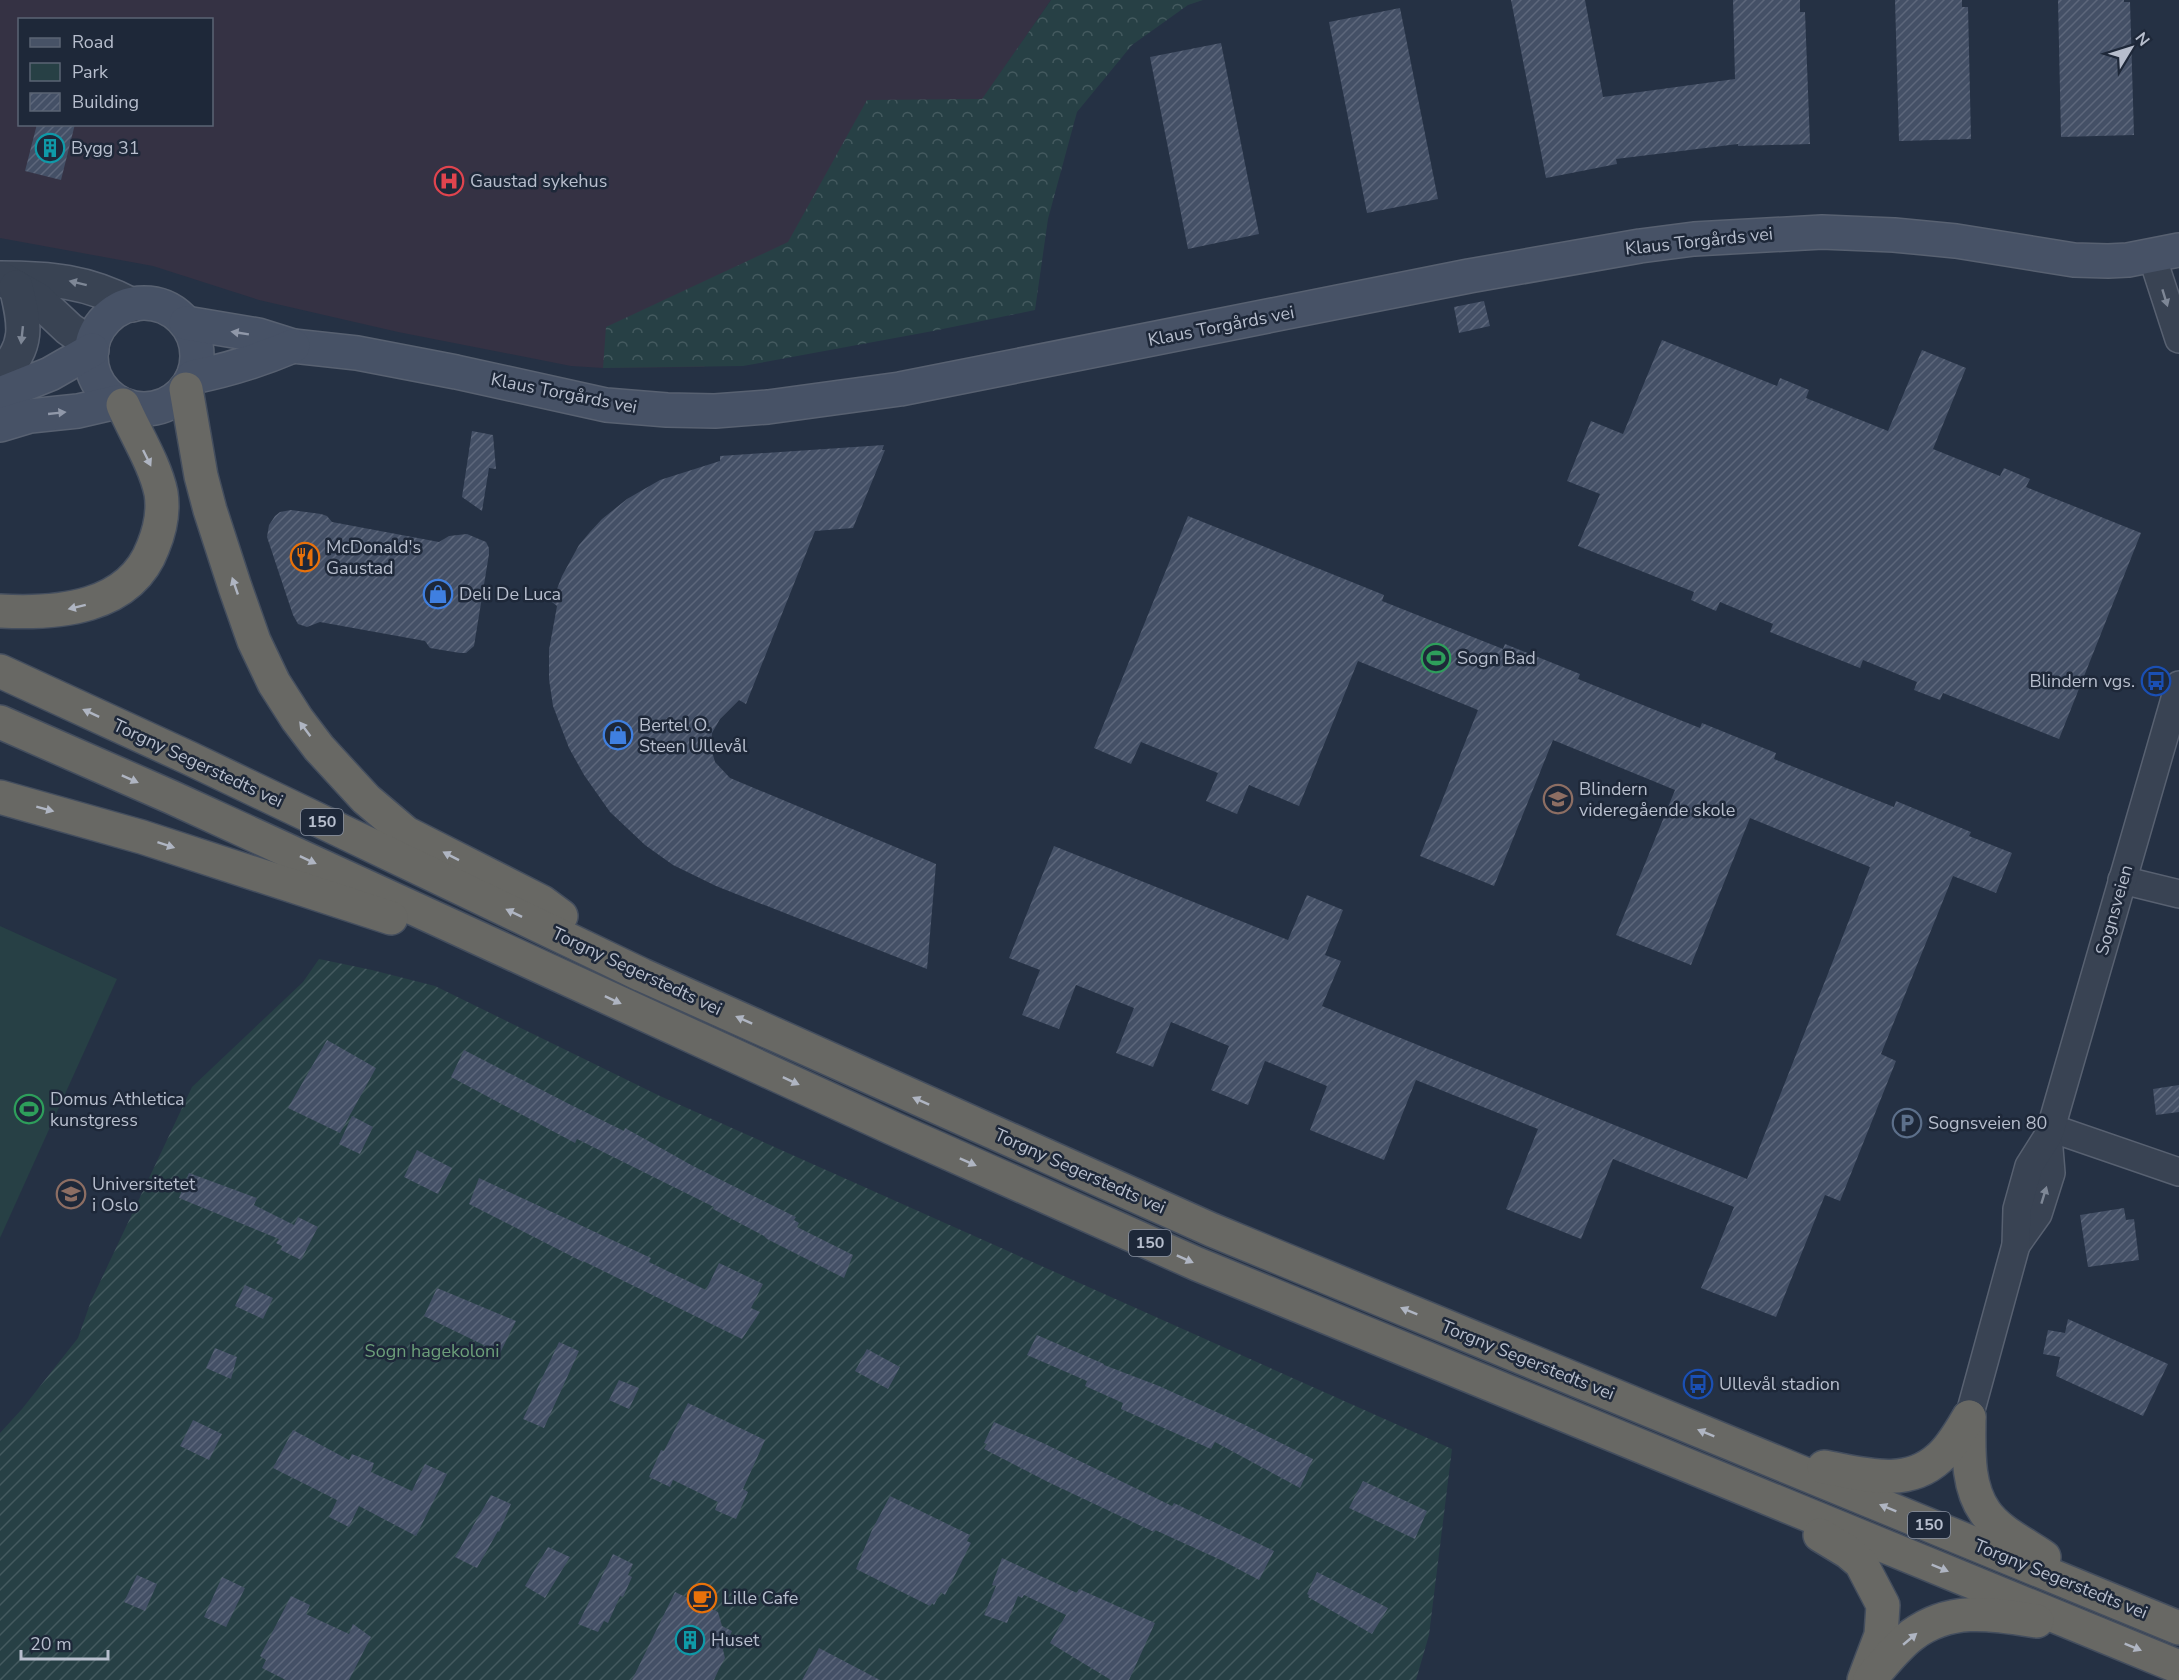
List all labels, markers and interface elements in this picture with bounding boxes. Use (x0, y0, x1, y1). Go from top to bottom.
legend (18, 18, 213, 126)
north arrow (2101, 18, 2161, 78)
text: N (2130, 28, 2154, 51)
text: Road (72, 30, 114, 54)
text: Park (72, 60, 109, 84)
text: Building (72, 90, 139, 114)
building icon: Bygg 31 (34, 132, 66, 164)
place label: Bygg 31 (71, 136, 140, 160)
hospital icon: Gaustad sykehus (433, 165, 465, 197)
place label: Gaustad sykehus (470, 169, 607, 193)
street label: Klaus Torgårds vei (1624, 221, 1774, 261)
one-way arrow (69, 278, 87, 288)
one-way arrow (2161, 289, 2170, 307)
street label: Klaus Torgårds vei (1146, 300, 1296, 352)
one-way arrow (18, 325, 27, 344)
one-way arrow (230, 328, 249, 337)
street label: Klaus Torgårds vei (489, 367, 639, 419)
one-way arrow (48, 408, 67, 418)
one-way arrow (143, 449, 152, 466)
place label: McDonald's Gaustad (326, 535, 421, 580)
restaurant icon: McDonald's Gaustad (289, 541, 321, 573)
one-way arrow (229, 577, 239, 595)
shop icon: Deli De Luca (422, 578, 454, 610)
place label: Deli De Luca (459, 582, 561, 606)
one-way arrow (68, 603, 87, 613)
sports icon: Sogn Bad (1420, 642, 1452, 674)
place label: Sogn Bad (1457, 646, 1536, 670)
bus stop icon: Blindern vgs. (2140, 665, 2172, 697)
place label: Blindern vgs. (2029, 669, 2135, 693)
one-way arrow (82, 709, 99, 718)
street label: Torgny Segerstedts vei (109, 713, 287, 813)
place label: Bertel O. Steen Ullevål (639, 713, 748, 758)
shop icon: Bertel O. Steen Ullevål (602, 719, 634, 751)
one-way arrow (300, 722, 312, 737)
one-way arrow (122, 774, 140, 784)
place label: Blindern videregående skole (1579, 777, 1735, 822)
school or university icon: Blindern videregående skole (1542, 783, 1574, 815)
one-way arrow (36, 805, 54, 815)
road number: 150 (301, 809, 343, 835)
one-way arrow (157, 840, 175, 850)
one-way arrow (442, 851, 459, 860)
one-way arrow (299, 855, 316, 864)
street label: Sognsveien (2090, 862, 2138, 958)
one-way arrow (505, 909, 522, 918)
street label: Torgny Segerstedts vei (548, 921, 726, 1021)
one-way arrow (605, 996, 622, 1005)
one-way arrow (735, 1016, 752, 1025)
one-way arrow (782, 1077, 799, 1086)
place label: Domus Athletica kunstgress (50, 1087, 185, 1132)
sports icon: Domus Athletica kunstgress (13, 1093, 45, 1125)
one-way arrow (913, 1096, 930, 1105)
parking icon: Sognsveien 80 (1891, 1107, 1923, 1139)
place label: Sognsveien 80 (1928, 1111, 2047, 1135)
street label: Torgny Segerstedts vei (991, 1122, 1169, 1220)
one-way arrow (960, 1157, 978, 1167)
place label: Universitetet i Oslo (92, 1172, 196, 1217)
school or university icon: Universitetet i Oslo (55, 1178, 87, 1210)
one-way arrow (2040, 1186, 2049, 1204)
road number: 150 (1129, 1230, 1171, 1256)
one-way arrow (1176, 1254, 1193, 1263)
one-way arrow (1400, 1306, 1418, 1315)
street label: Torgny Segerstedts vei (1438, 1314, 1618, 1406)
park label: Sogn hagekoloni (365, 1339, 499, 1363)
bus stop icon: Ullevål stadion (1682, 1368, 1714, 1400)
place label: Ullevål stadion (1719, 1372, 1840, 1396)
one-way arrow (1696, 1428, 1714, 1438)
one-way arrow (1879, 1503, 1897, 1512)
road number: 150 (1908, 1512, 1950, 1538)
street label: Torgny Segerstedts vei (1971, 1533, 2151, 1625)
one-way arrow (1931, 1563, 1949, 1573)
cafe icon: Lille Cafe (686, 1582, 718, 1614)
place label: Lille Cafe (723, 1586, 798, 1610)
scale bar (21, 1623, 108, 1661)
building icon: Huset (674, 1624, 706, 1656)
place label: Huset (711, 1628, 760, 1652)
text: 20 m (30, 1632, 72, 1656)
one-way arrow (1902, 1632, 1918, 1645)
one-way arrow (2124, 1642, 2142, 1652)

